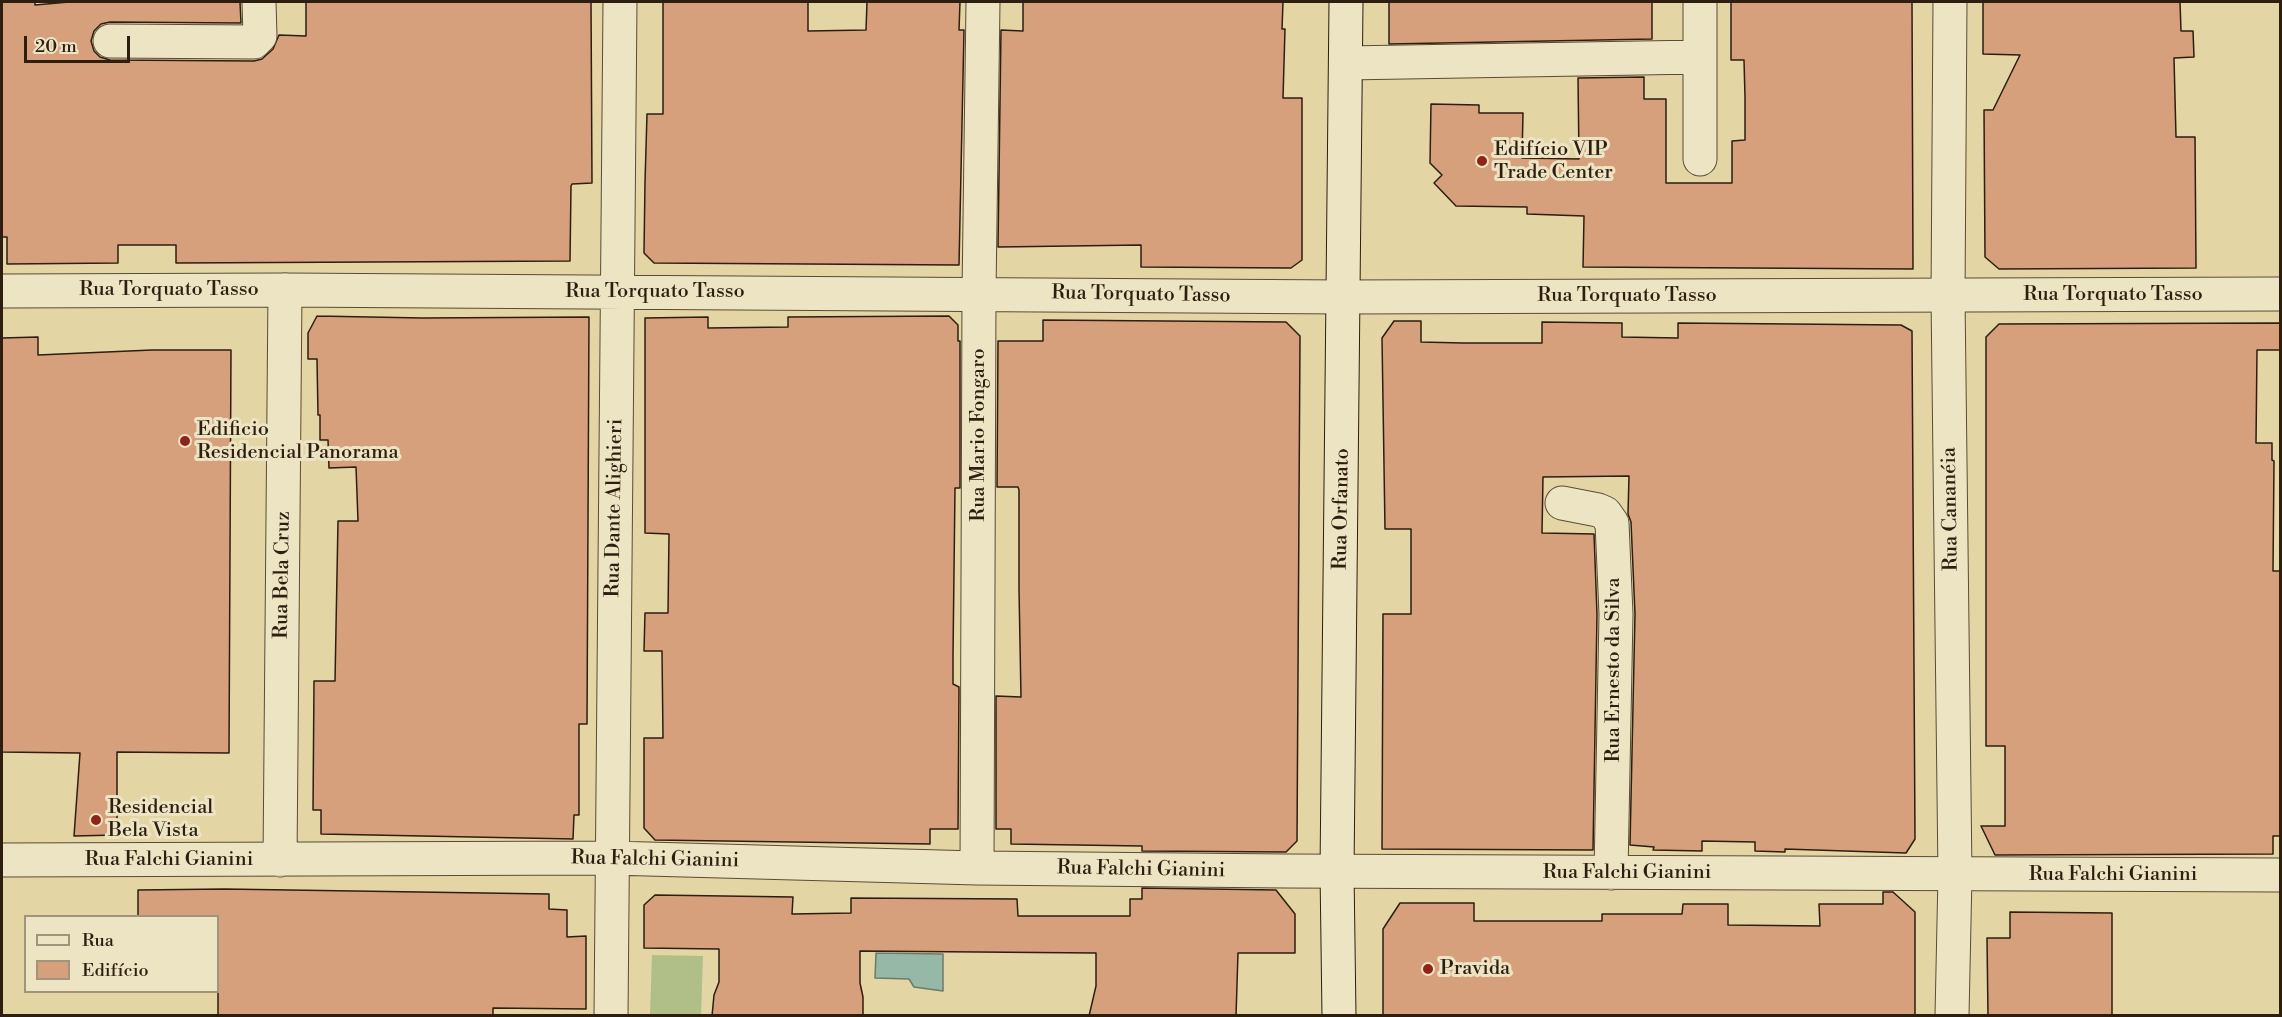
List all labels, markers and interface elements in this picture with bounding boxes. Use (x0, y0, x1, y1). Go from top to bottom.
scale bar (27, 24, 134, 62)
text: 20 m (35, 35, 77, 58)
place label: Edifício VIP Trade Center (1494, 138, 1613, 185)
marker: Edifício VIP Trade Center (1475, 154, 1489, 168)
street label: Rua Torquato Tasso (79, 278, 259, 302)
street label: Rua Torquato Tasso (565, 280, 745, 304)
street label: Rua Torquato Tasso (1051, 281, 1231, 309)
street label: Rua Torquato Tasso (2023, 283, 2203, 307)
street label: Rua Torquato Tasso (1537, 284, 1717, 308)
street label: Rua Mario Fongaro (967, 348, 991, 522)
place label: Edificio Residencial Panorama (197, 418, 399, 465)
street label: Rua Dante Alighieri (601, 418, 629, 598)
marker: Edificio Residencial Panorama (178, 434, 192, 448)
street label: Rua Cananéia (1938, 447, 1964, 571)
street label: Rua Orfanato (1329, 448, 1355, 570)
street label: Rua Bela Cruz (270, 511, 296, 639)
street label: Rua Ernesto da Silva (1602, 577, 1626, 763)
place label: Residencial Bela Vista (108, 796, 213, 843)
marker: Residencial Bela Vista (89, 813, 103, 827)
street label: Rua Falchi Gianini (571, 847, 739, 873)
street label: Rua Falchi Gianini (85, 848, 253, 872)
street label: Rua Falchi Gianini (1057, 857, 1225, 883)
street label: Rua Falchi Gianini (1543, 861, 1711, 885)
street label: Rua Falchi Gianini (2029, 863, 2197, 887)
legend (24, 915, 219, 993)
text: Rua (82, 929, 114, 952)
place label: Pravida (1440, 957, 1510, 981)
text: Edifício (82, 959, 149, 982)
marker: Pravida (1421, 962, 1435, 976)

